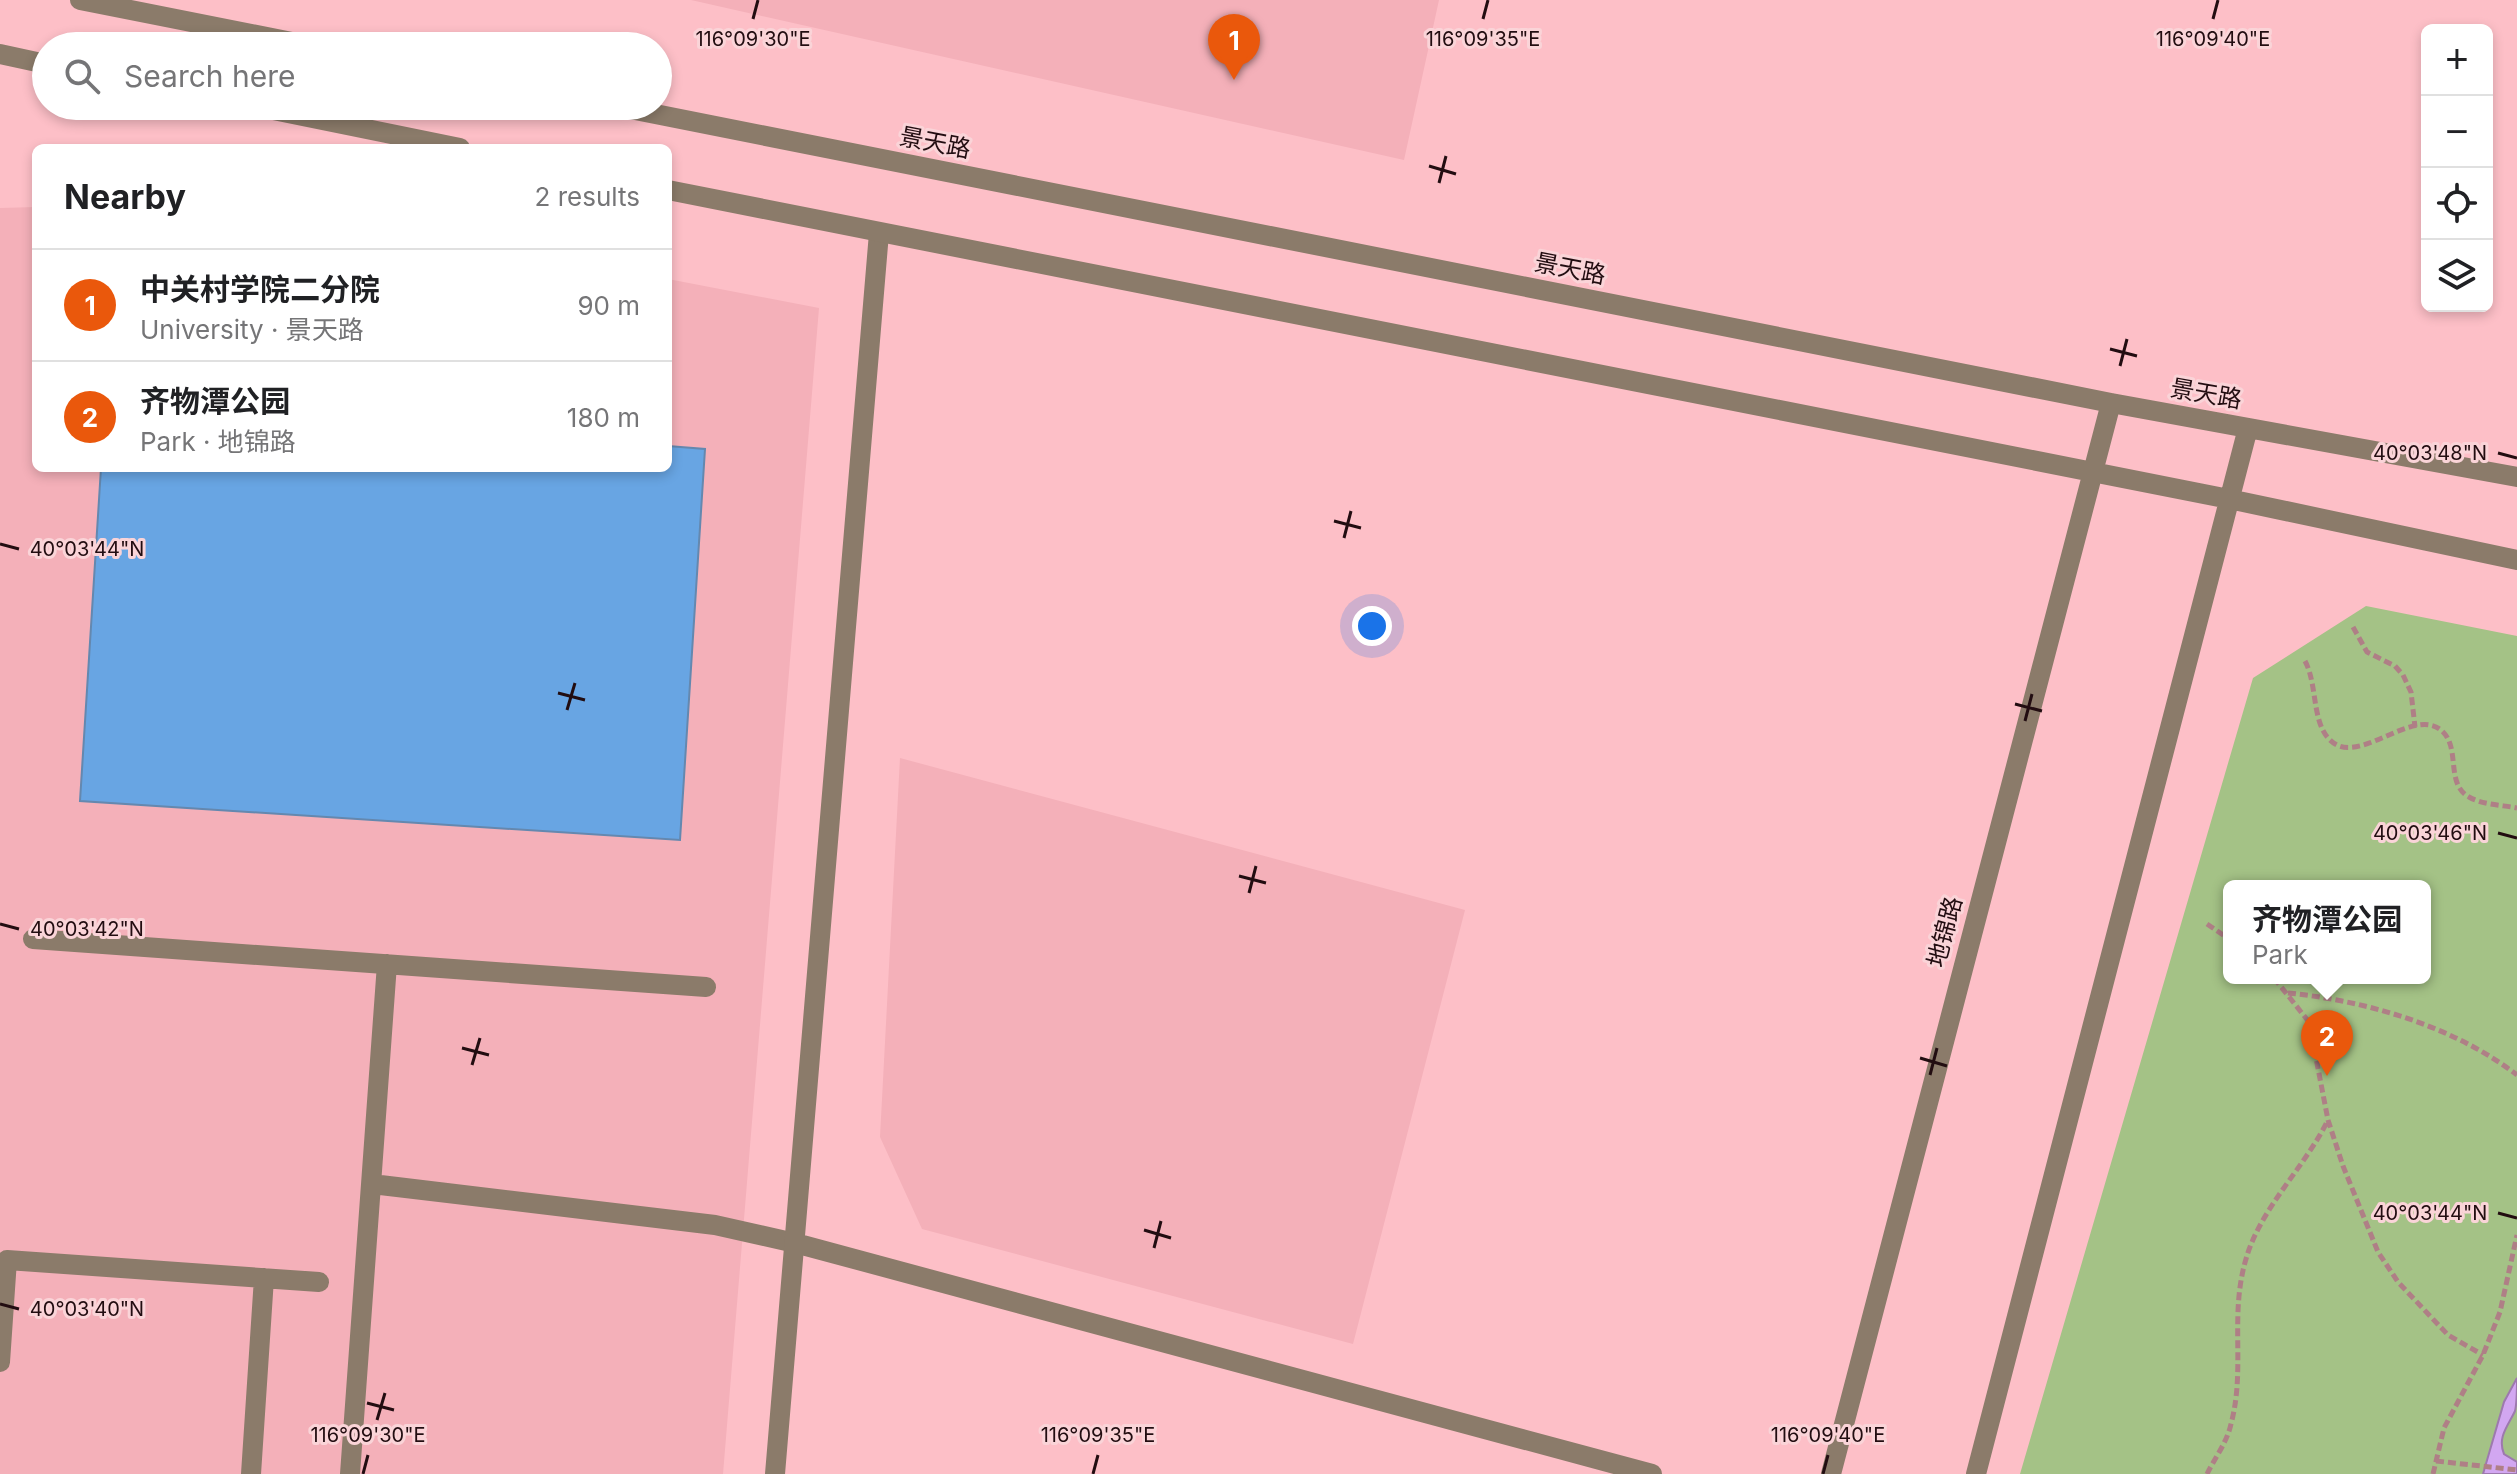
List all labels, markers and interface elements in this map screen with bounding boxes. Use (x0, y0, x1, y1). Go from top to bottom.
pin: 1 (1208, 14, 1260, 80)
map controls (2421, 24, 2493, 312)
button: + (2421, 24, 2493, 96)
text: 116°09'30"E (695, 27, 811, 51)
text: 116°09'35"E (1426, 27, 1540, 51)
text: 116°09'40"E (2156, 27, 2270, 51)
search box (32, 32, 672, 120)
icon: search (60, 54, 104, 98)
text: Search here (124, 58, 296, 94)
button: − (2421, 96, 2493, 168)
street label: 景天路 (897, 121, 973, 164)
button: locate (2421, 168, 2493, 240)
text: Nearby (64, 176, 186, 217)
text: 2 results (535, 181, 640, 212)
button: layers (2421, 240, 2493, 312)
street label: 景天路 (1532, 247, 1608, 290)
text: 中关村学院二分院 (140, 271, 380, 307)
text: 1 (84, 290, 96, 321)
text: 90 m (577, 290, 640, 321)
text: University · 景天路 (140, 314, 364, 345)
street label: 景天路 (2168, 373, 2244, 414)
text: 齐物潭公园 (140, 383, 290, 419)
text: 2 (82, 402, 98, 433)
text: 180 m (567, 402, 640, 433)
text: Park · 地锦路 (140, 426, 296, 457)
text: 40°03'48"N (2373, 441, 2487, 465)
text: 40°03'44"N (30, 537, 144, 561)
your location (1352, 606, 1392, 646)
text: 40°03'46"N (2373, 821, 2487, 845)
popup (2223, 880, 2431, 984)
street label: 地锦路 (1921, 893, 1968, 970)
text: 齐物潭公园 (2252, 901, 2402, 937)
text: 40°03'42"N (30, 917, 144, 941)
text: Park (2252, 939, 2308, 970)
pin: 2 (2301, 1010, 2353, 1076)
text: 40°03'44"N (2373, 1201, 2487, 1225)
text: 40°03'40"N (30, 1297, 144, 1321)
text: 116°09'30"E (310, 1423, 426, 1447)
text: 116°09'35"E (1041, 1423, 1155, 1447)
text: 116°09'40"E (1771, 1423, 1885, 1447)

